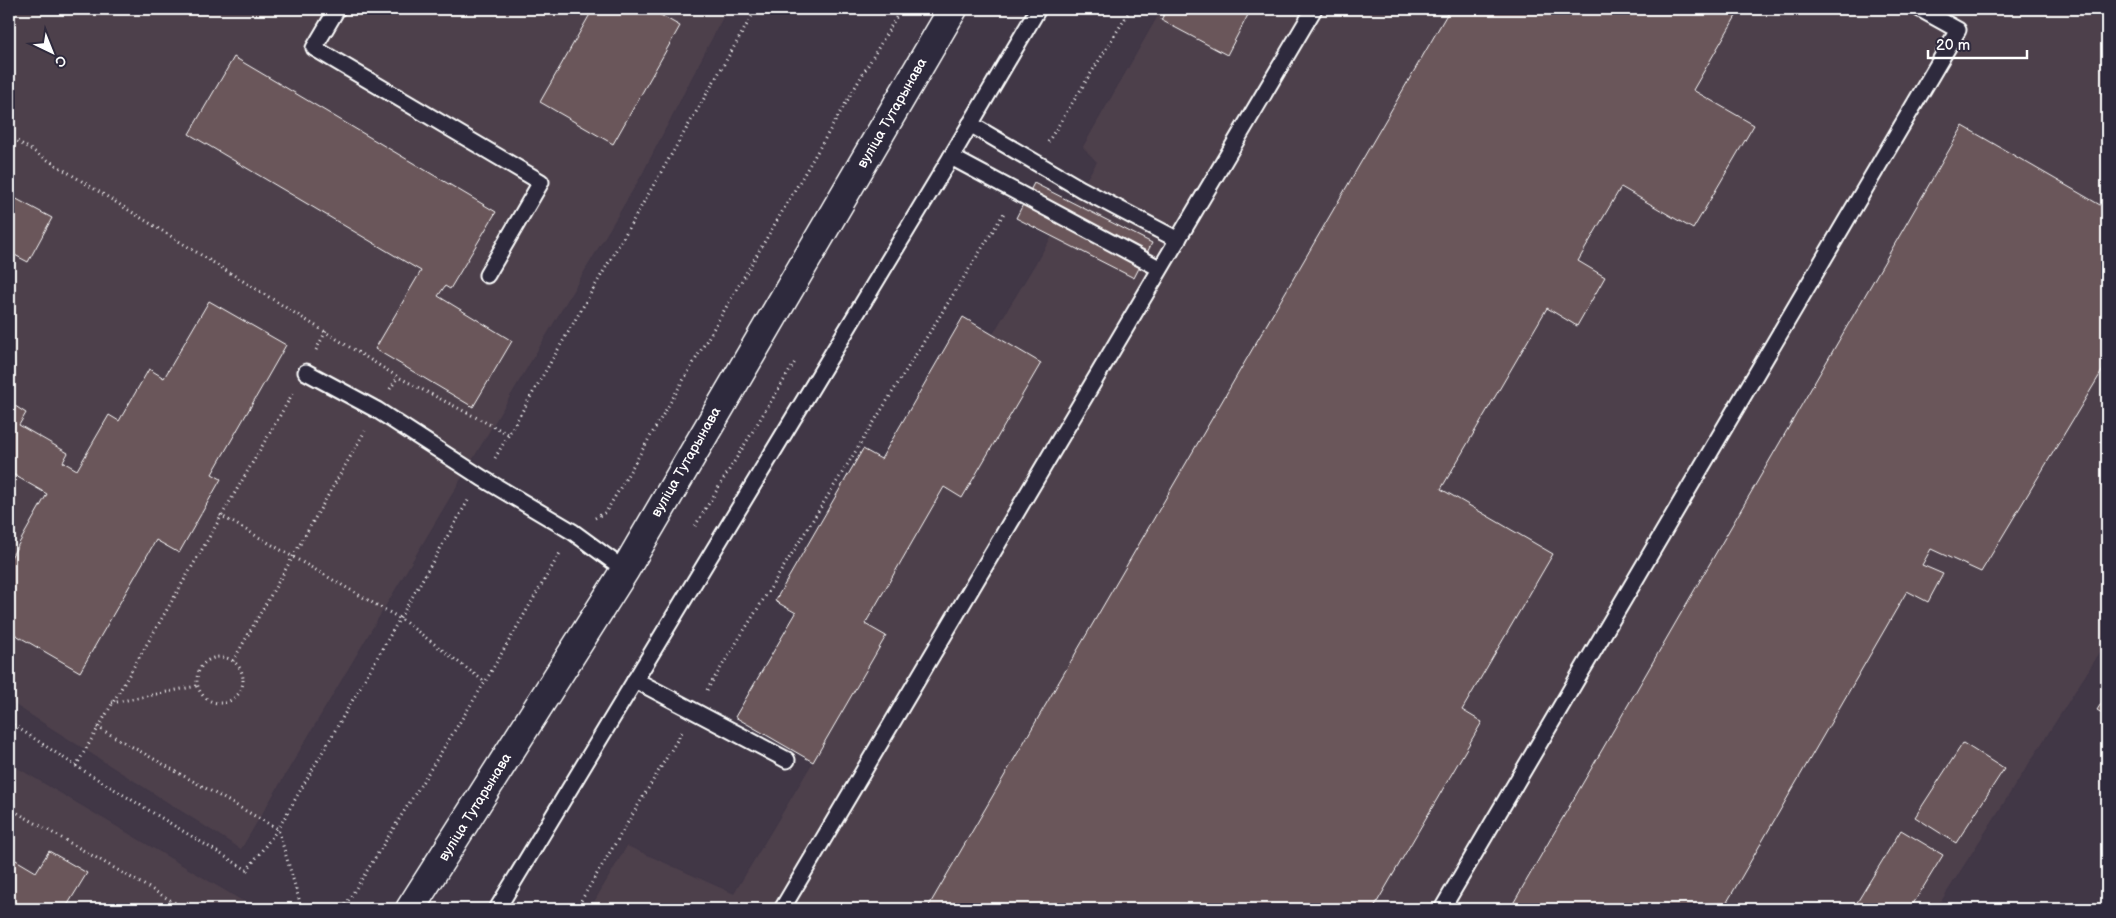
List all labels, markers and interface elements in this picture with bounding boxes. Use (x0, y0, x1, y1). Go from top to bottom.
north arrow (28, 28, 78, 78)
scale bar (1928, 28, 2027, 60)
text: 20 m (1936, 36, 1970, 55)
text: С (51, 52, 70, 71)
street label: вуліца Тутарынава (854, 54, 931, 171)
street label: вуліца Тутарынава (648, 403, 725, 520)
street label: вуліца Тутарынава (435, 749, 516, 864)

